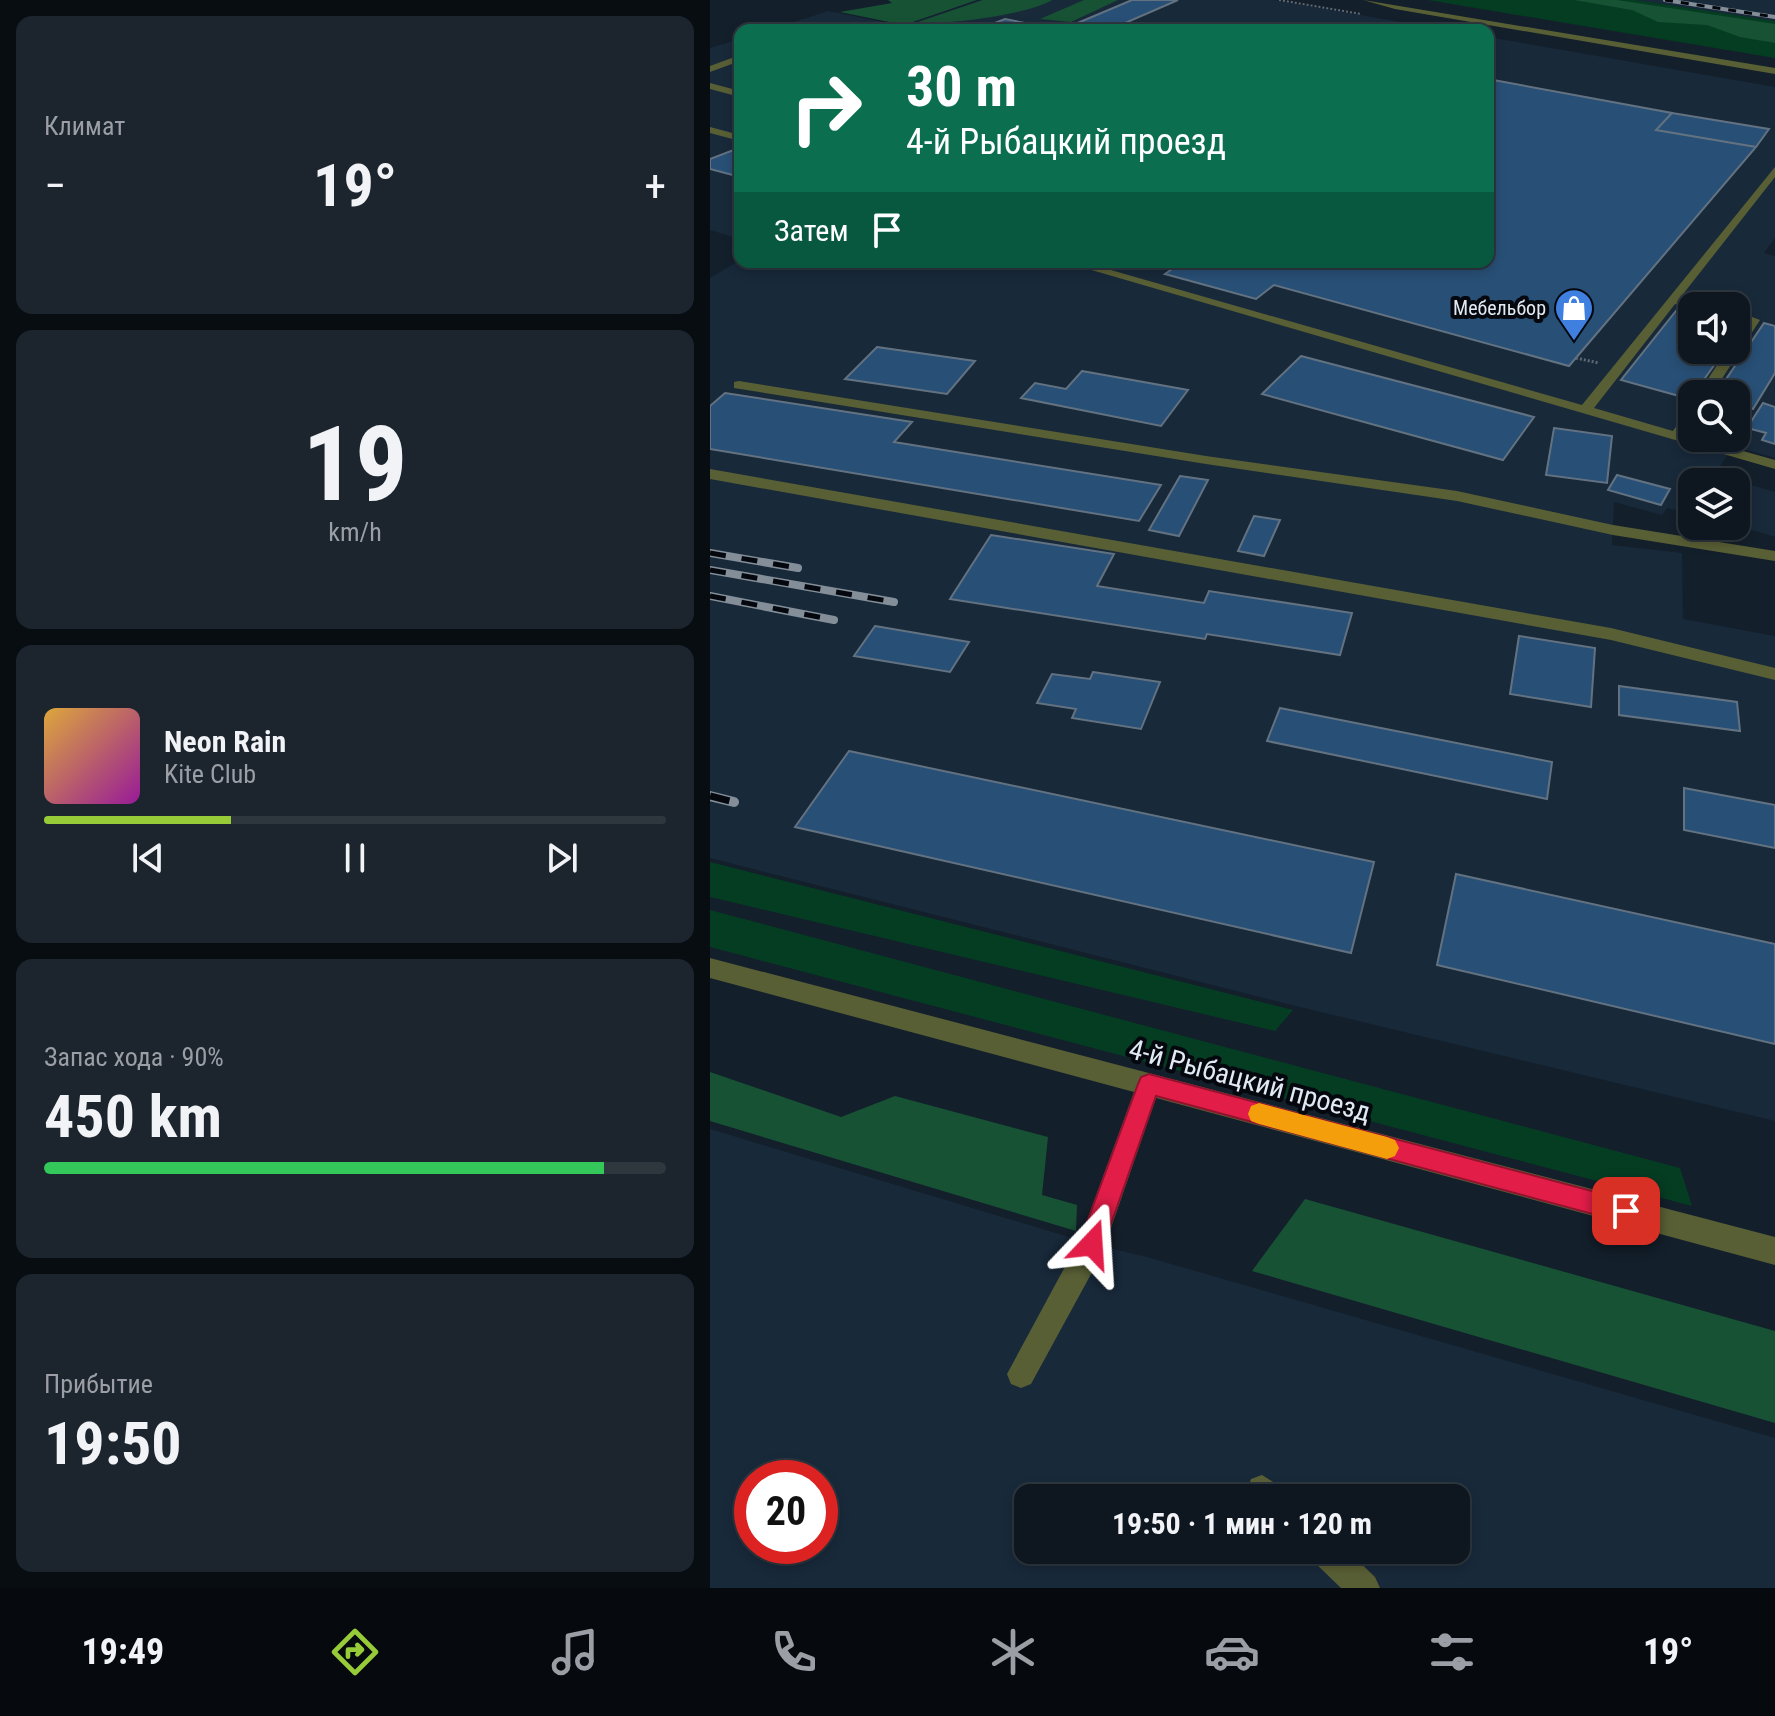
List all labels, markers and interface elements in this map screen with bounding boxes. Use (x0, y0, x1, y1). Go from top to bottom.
text: 30 m (906, 54, 1017, 120)
icon: right (774, 56, 878, 160)
text: Климат (44, 111, 125, 141)
text: 4-й Рыбацкий проезд (906, 121, 1226, 163)
text: 19° (313, 150, 397, 221)
text: − (44, 160, 66, 212)
text: + (644, 160, 666, 212)
icon: arrive (865, 208, 909, 252)
text: Затем (774, 213, 849, 248)
shop icon: Мебельбор (1553, 287, 1595, 342)
map controls (1678, 292, 1750, 540)
button: sound (1678, 292, 1750, 364)
place label: Мебельбор (1453, 296, 1546, 320)
button: search (1678, 380, 1750, 452)
text: 19 (302, 404, 408, 525)
button: layers (1678, 468, 1750, 540)
text: km/h (328, 517, 382, 547)
text: Neon Rain (164, 724, 286, 759)
text: Kite Club (164, 759, 256, 789)
icon: previous (126, 836, 170, 880)
icon: pause (333, 836, 377, 880)
icon: next (540, 836, 584, 880)
street label: 4-й Рыбацкий проезд (1125, 1032, 1374, 1129)
text: Запас хода · 90% (44, 1042, 224, 1072)
text: 450 km (44, 1081, 222, 1152)
pin (1592, 1177, 1660, 1245)
icon: arrive (1604, 1189, 1648, 1233)
position arrow (1050, 1202, 1134, 1286)
text: Прибытие (44, 1369, 153, 1399)
text: 19:50 (44, 1408, 182, 1479)
speed limit sign: 20 (734, 1460, 838, 1564)
text: 19:50 · 1 мин · 120 m (1112, 1506, 1372, 1541)
icon: directions (327, 1624, 383, 1680)
icon: music (547, 1624, 603, 1680)
icon: phone (766, 1624, 822, 1680)
icon: climate (985, 1624, 1041, 1680)
icon: car (1204, 1624, 1260, 1680)
icon: filters (1424, 1624, 1480, 1680)
text: 19:49 (82, 1631, 164, 1673)
text: 19° (1643, 1631, 1693, 1673)

